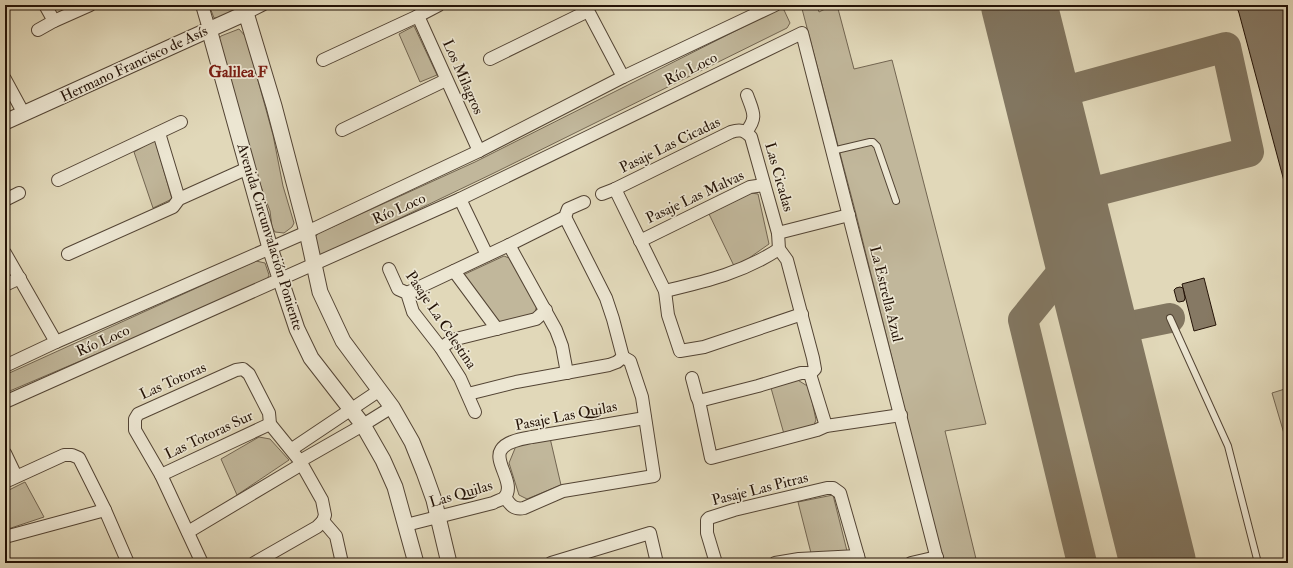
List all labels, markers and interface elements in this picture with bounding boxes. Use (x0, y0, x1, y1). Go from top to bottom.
street label: Hermano Francisco de Asís (57, 21, 211, 107)
street label: Los Milagros (438, 36, 488, 118)
street label: Río Loco (661, 48, 721, 90)
district label: Galilea F (208, 62, 268, 82)
street label: Pasaje Las Cicadas (616, 112, 724, 178)
street label: Avenida Circunvalación Poniente (232, 140, 308, 333)
street label: Las Cicadas (760, 140, 798, 214)
street label: Pasaje Las Malvas (643, 166, 747, 228)
street label: Río Loco (369, 189, 429, 229)
street label: La Estrella Azul (865, 244, 907, 344)
street label: Pasaje La Celestina (401, 267, 481, 373)
street label: Río Loco (73, 321, 133, 361)
street label: Las Totoras (137, 358, 209, 404)
street label: Pasaje Las Quilas (513, 397, 619, 435)
street label: Las Totoras Sur (162, 406, 257, 464)
street label: Pasaje Las Pitras (710, 468, 810, 510)
street label: Las Quilas (427, 476, 495, 512)

